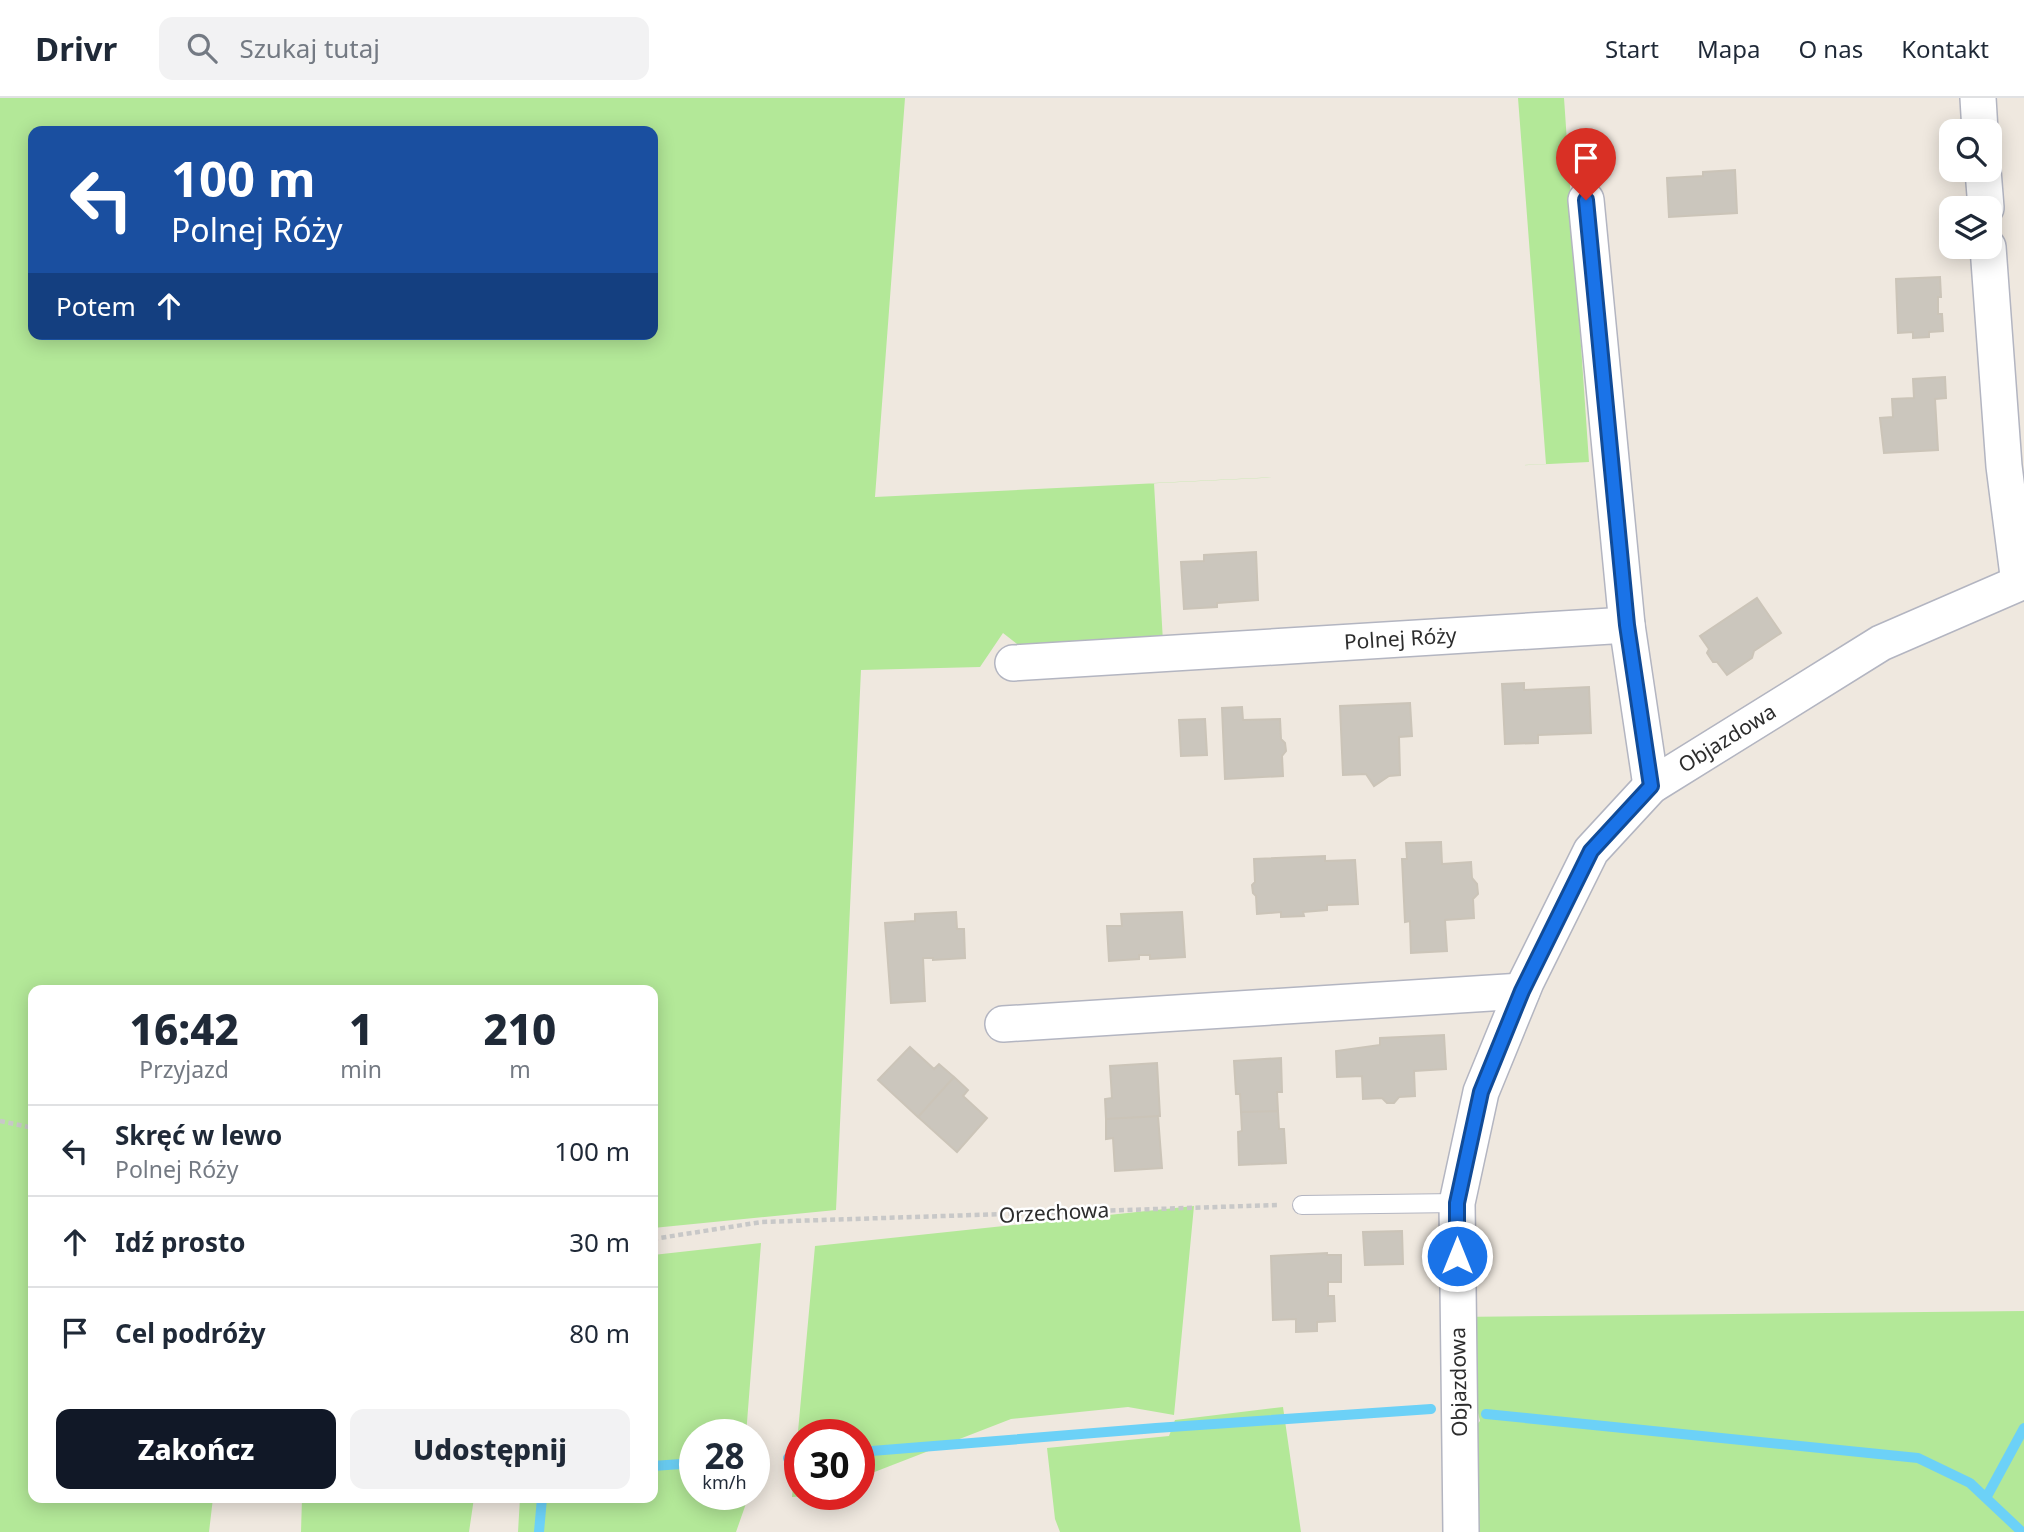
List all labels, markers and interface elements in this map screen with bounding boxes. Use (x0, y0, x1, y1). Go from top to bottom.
search box (159, 17, 649, 80)
text: Drivr (35, 26, 117, 71)
icon: search (183, 29, 221, 67)
text: Szukaj tutaj (239, 30, 380, 66)
text: Start (1605, 32, 1659, 65)
text: Mapa (1697, 32, 1760, 65)
text: O nas (1798, 32, 1863, 65)
text: Kontakt (1901, 32, 1989, 65)
map controls (1939, 119, 2002, 259)
button: search (1939, 119, 2002, 182)
pin (1556, 128, 1616, 200)
icon: arrive (1567, 139, 1605, 177)
text: 100 m (171, 145, 316, 211)
icon: left (56, 154, 147, 245)
button: layers (1939, 196, 2002, 259)
text: Polnej Róży (171, 208, 343, 251)
icon: ahead (150, 287, 188, 325)
text: Potem (56, 288, 136, 324)
street label: Polnej Róży (1343, 621, 1458, 655)
street label: Objazdowa (1673, 697, 1781, 779)
text: 16:42 (130, 1000, 239, 1057)
text: 1 (349, 1000, 373, 1057)
text: 210 (484, 1000, 556, 1057)
text: Przyjazd (139, 1053, 229, 1085)
text: min (340, 1053, 382, 1085)
text: m (509, 1053, 531, 1085)
text: Skręć w lewo (115, 1117, 282, 1153)
icon: left (56, 1132, 94, 1170)
text: 100 m (554, 1133, 630, 1169)
text: Polnej Róży (115, 1153, 238, 1185)
street label: Orzechowa (998, 1195, 1110, 1229)
position arrow (1420, 1219, 1494, 1293)
icon: ahead (56, 1223, 94, 1261)
text: Idź prosto (115, 1224, 246, 1260)
text: 30 m (569, 1224, 630, 1260)
icon: arrive (56, 1314, 94, 1352)
text: Cel podróży (115, 1315, 266, 1351)
text: 80 m (569, 1315, 630, 1351)
street label: Objazdowa (1443, 1327, 1473, 1437)
button: Zakończ (56, 1409, 336, 1489)
button: Udostępnij (350, 1409, 630, 1489)
speed limit sign: 30 (784, 1419, 875, 1510)
text: 28 (704, 1432, 745, 1479)
text: km/h (702, 1470, 747, 1494)

